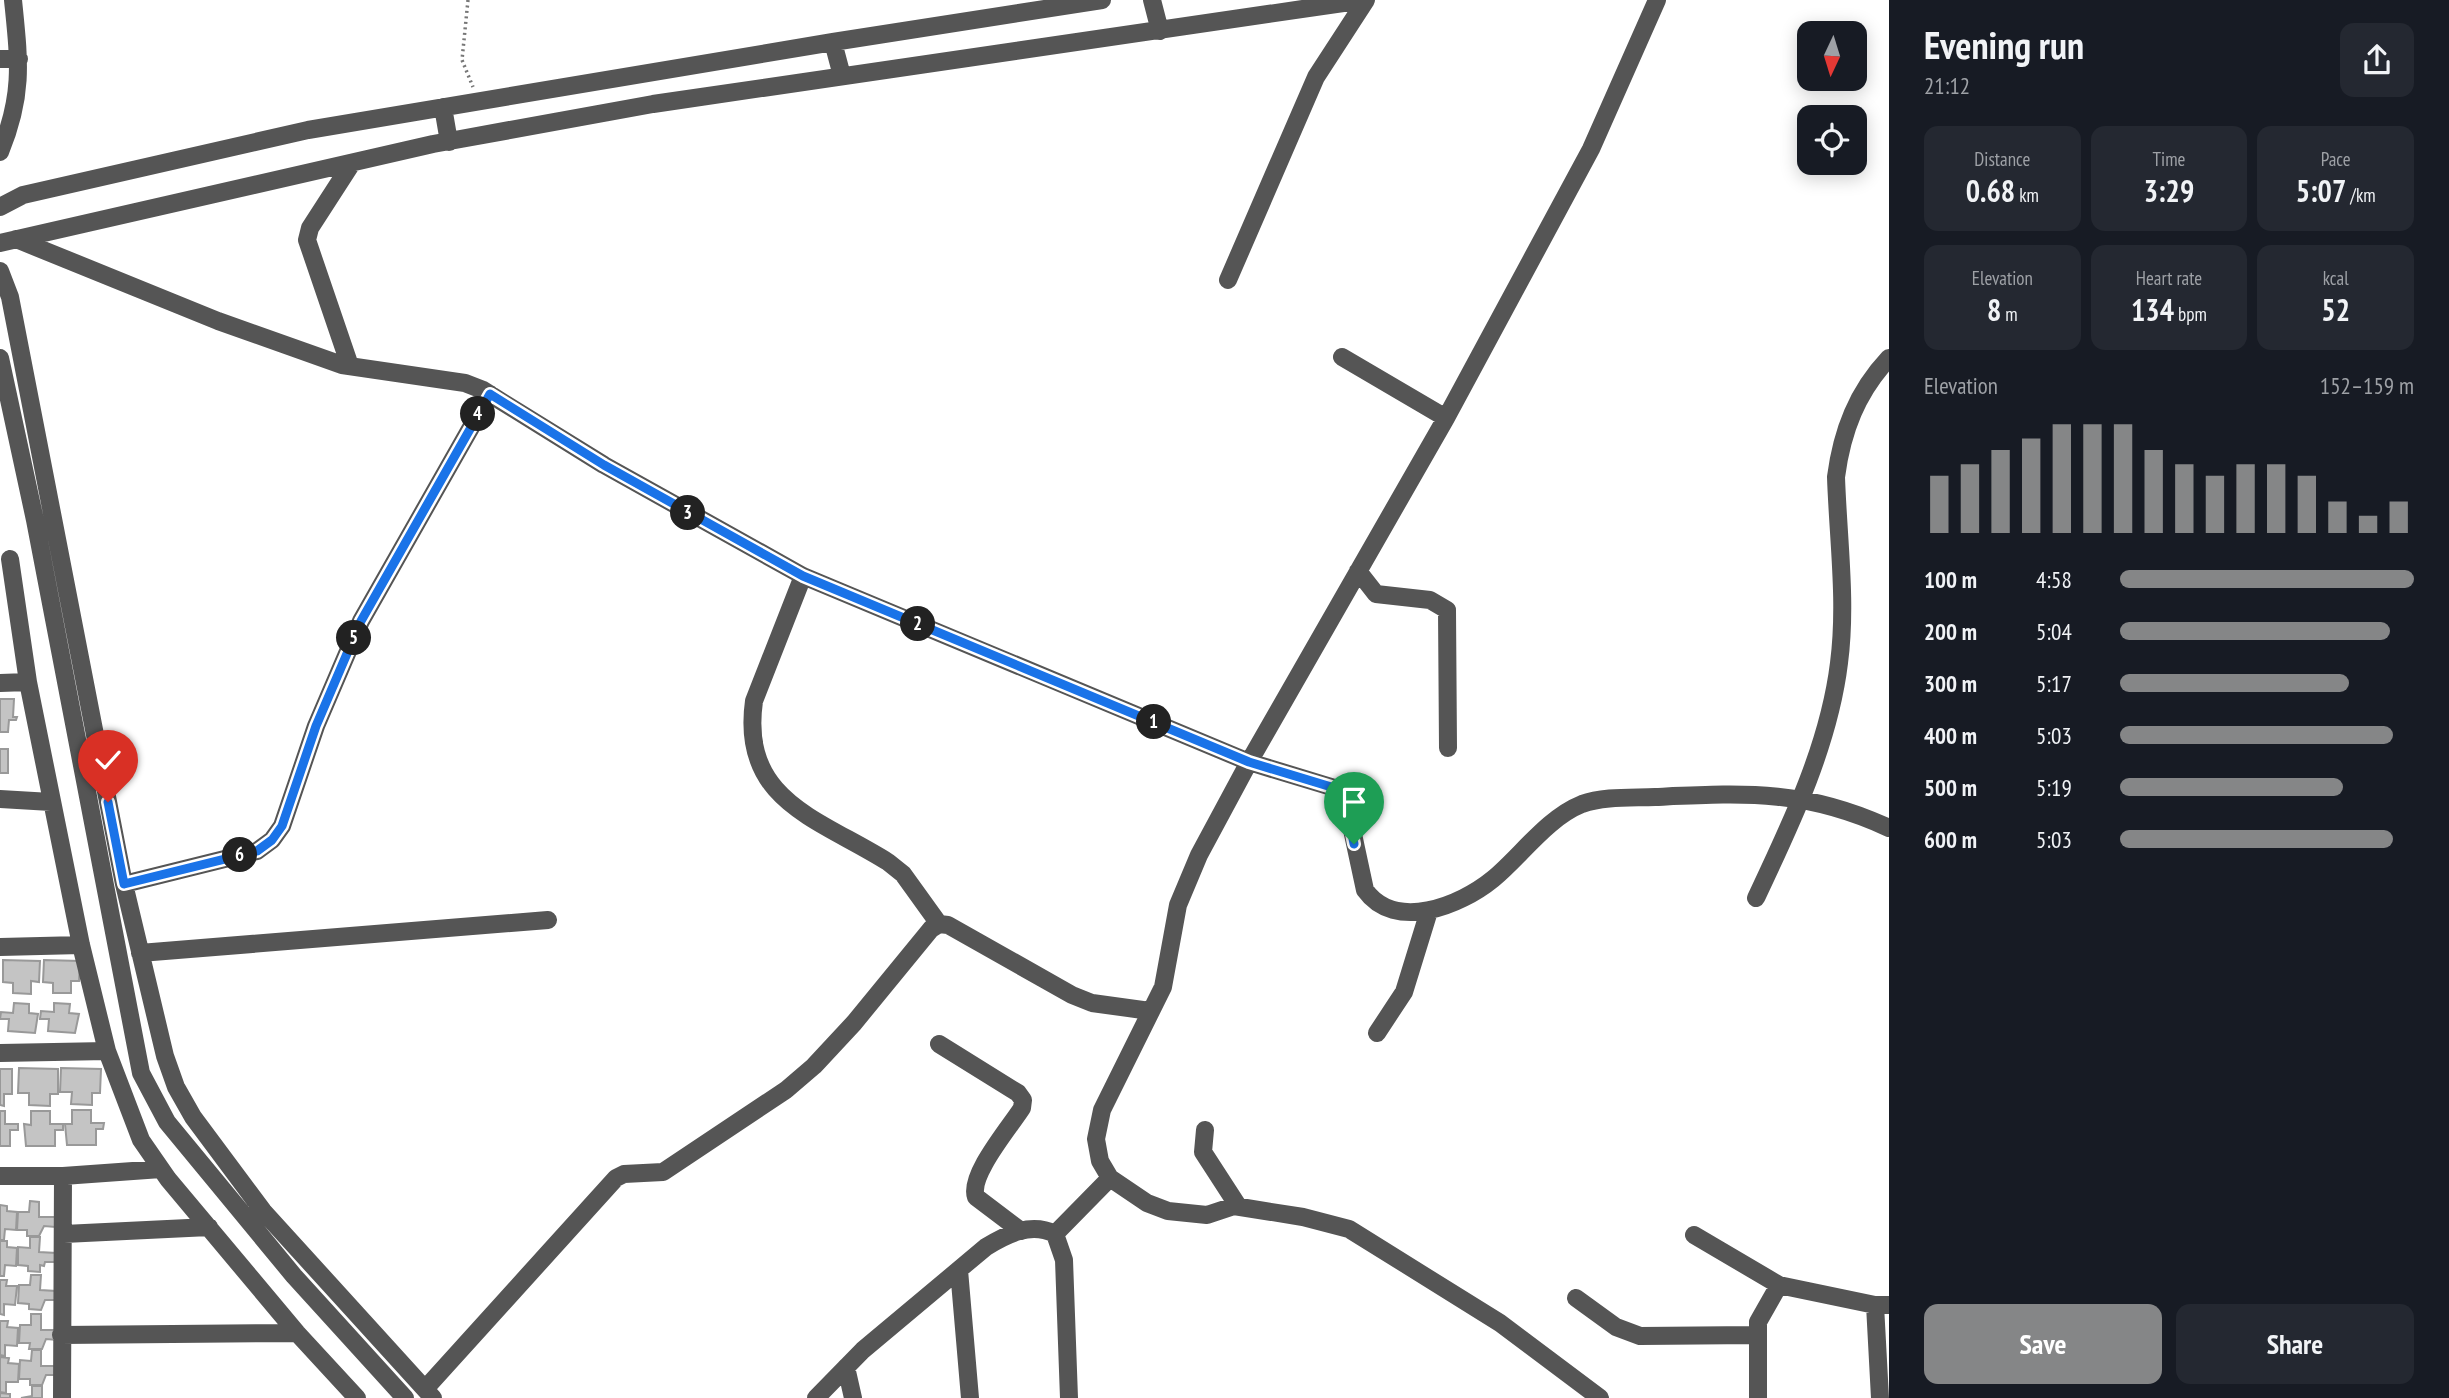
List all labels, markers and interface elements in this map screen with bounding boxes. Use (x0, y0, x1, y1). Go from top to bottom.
text: Evening run (1924, 20, 2084, 69)
north arrow (1797, 21, 1867, 91)
map controls (1797, 21, 1867, 175)
button: share (2340, 23, 2414, 97)
text: 21:12 (1924, 71, 1970, 100)
button: locate (1797, 105, 1867, 175)
text: Distance (1974, 147, 2030, 171)
text: Time (2153, 147, 2185, 171)
text: Pace (2321, 147, 2351, 171)
text: 0.68 (1966, 171, 2015, 210)
text: 3:29 (2144, 171, 2194, 210)
text: 5:07 (2296, 171, 2346, 210)
text: km (2015, 183, 2039, 207)
text: /km (2346, 183, 2376, 207)
text: Elevation (1972, 266, 2033, 290)
text: Heart rate (2136, 266, 2202, 290)
text: kcal (2323, 266, 2349, 290)
text: 8 (1987, 290, 2001, 329)
text: 134 (2131, 290, 2174, 329)
text: 52 (2321, 290, 2350, 329)
text: m (2001, 302, 2018, 326)
text: bpm (2174, 302, 2207, 326)
text: Elevation (1924, 371, 1998, 400)
text: 152–159 m (2320, 371, 2414, 400)
pin: 4 (461, 396, 496, 432)
text: 4 (473, 401, 482, 425)
pin: 3 (670, 496, 706, 530)
text: 3 (683, 500, 692, 524)
text: 100 m (1924, 565, 1977, 594)
text: 4:58 (2036, 565, 2072, 594)
pin: 2 (900, 606, 936, 642)
text: 2 (913, 611, 922, 635)
text: 200 m (1924, 617, 1977, 646)
text: 5:04 (2036, 617, 2072, 646)
pin: 5 (336, 620, 372, 656)
text: 5 (349, 625, 358, 649)
text: 300 m (1924, 669, 1977, 698)
text: 5:17 (2036, 669, 2072, 698)
pin: 1 (1136, 704, 1172, 740)
text: 1 (1149, 709, 1158, 733)
text: 400 m (1924, 721, 1977, 750)
text: 5:03 (2036, 721, 2072, 750)
pin (78, 730, 138, 802)
icon: check (89, 741, 127, 779)
pin (1324, 772, 1384, 844)
text: 500 m (1924, 773, 1977, 802)
text: 5:19 (2036, 773, 2072, 802)
icon: arrive (1335, 783, 1373, 821)
text: 600 m (1924, 825, 1977, 854)
text: 5:03 (2036, 825, 2072, 854)
pin: 6 (222, 838, 258, 872)
text: 6 (235, 842, 244, 866)
button: Save (1924, 1304, 2162, 1384)
button: Share (2176, 1304, 2414, 1384)

